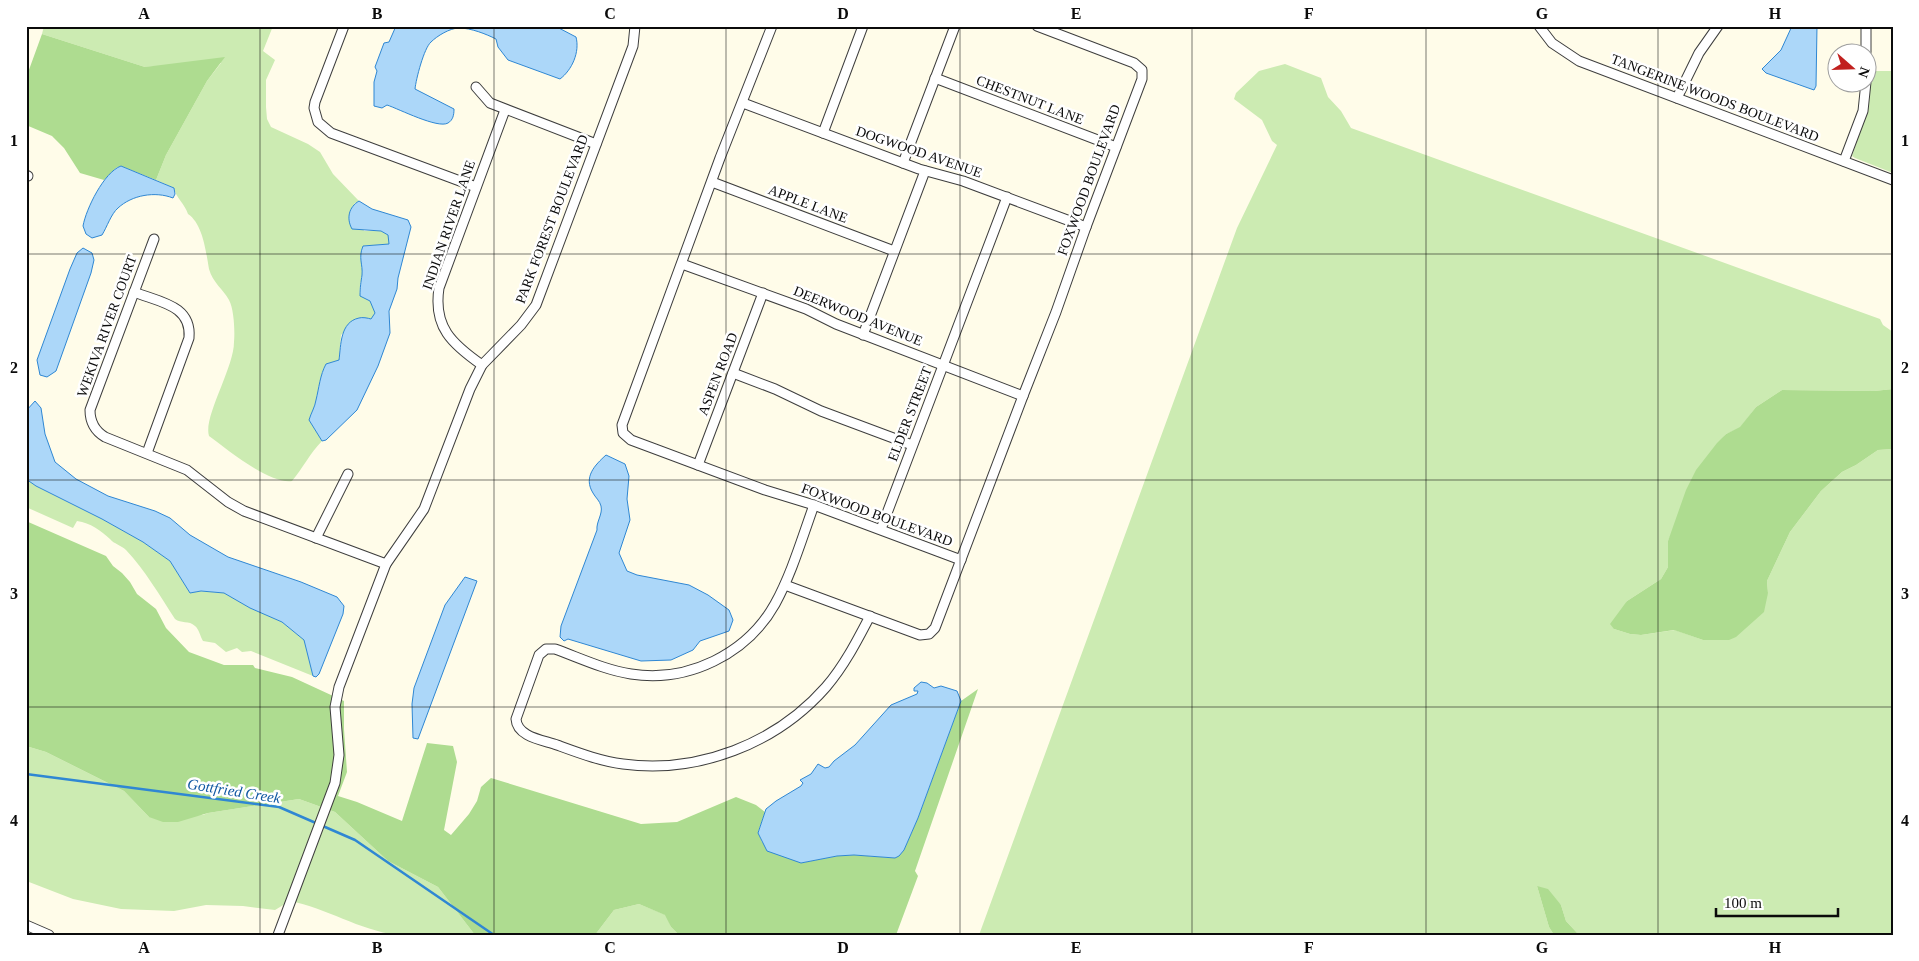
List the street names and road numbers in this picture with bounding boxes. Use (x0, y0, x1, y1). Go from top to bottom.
street label: TANGERINE WOODS BOULEVARD (1609, 51, 1821, 145)
street label: CHESTNUT LANE (974, 73, 1086, 127)
street label: FOXWOOD BOULEVARD (1055, 102, 1123, 258)
street label: DOGWOOD AVENUE (854, 123, 984, 181)
street label: PARK FOREST BOULEVARD (513, 133, 591, 305)
street label: INDIAN RIVER LANE (420, 158, 478, 292)
street label: APPLE LANE (766, 182, 850, 226)
street label: WEKIVA RIVER COURT (74, 253, 140, 399)
street label: DEERWOOD AVENUE (791, 283, 925, 349)
street label: ASPEN ROAD (695, 330, 741, 418)
street label: ELDER STREET (885, 364, 935, 463)
street label: FOXWOOD BOULEVARD (799, 481, 955, 549)

